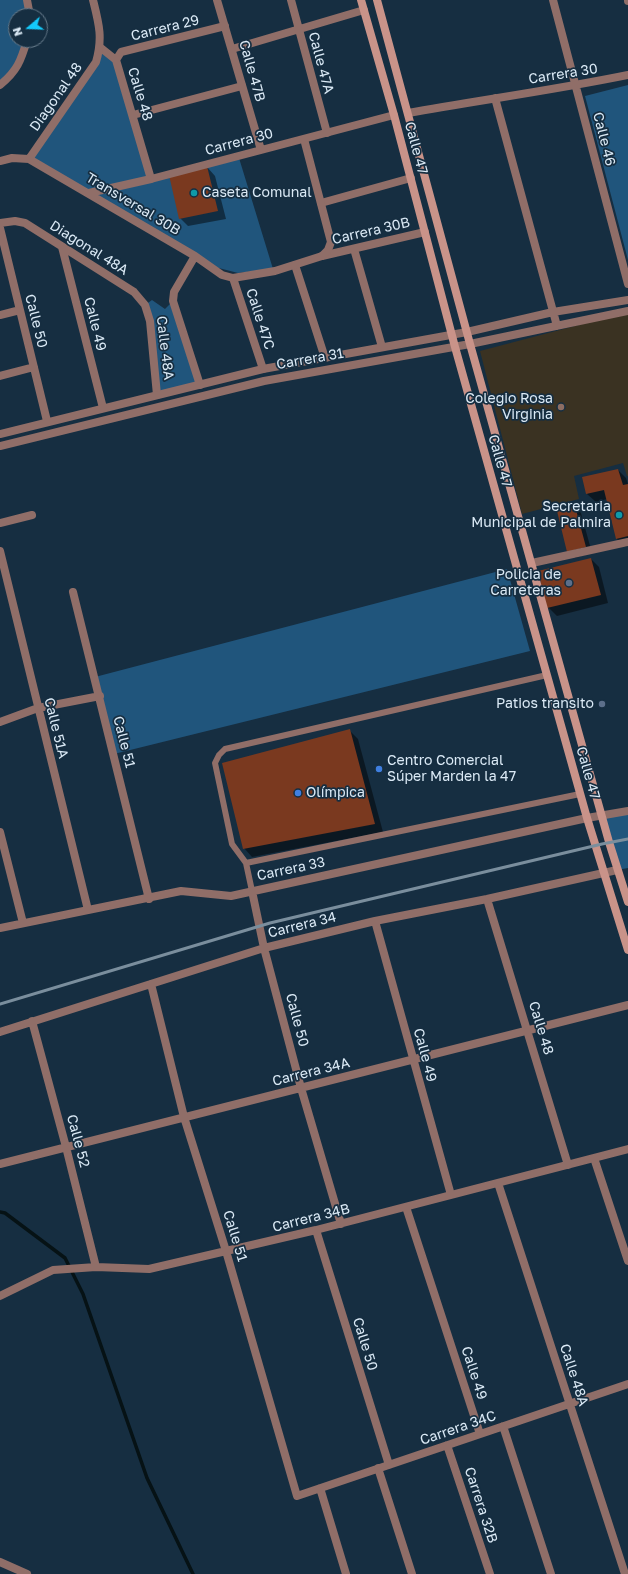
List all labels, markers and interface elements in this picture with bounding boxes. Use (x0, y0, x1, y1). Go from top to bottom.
north arrow (8, 8, 48, 48)
street label: Carrera 29 (129, 11, 201, 45)
text: N (10, 26, 25, 38)
street label: Calle 47A (305, 30, 337, 96)
street label: Calle 47B (235, 38, 269, 104)
street label: Diagonal 48 (26, 59, 86, 135)
street label: Carrera 30 (527, 60, 599, 88)
street label: Calle 48 (124, 65, 156, 123)
street label: Calle 46 (589, 110, 619, 168)
street label: Calle 47 (401, 120, 431, 176)
street label: Carrera 30 (203, 125, 275, 159)
street label: Transversal 30B (83, 169, 183, 239)
place label: Caseta Comunal (202, 185, 312, 201)
marker: Caseta Comunal (189, 188, 199, 198)
street label: Carrera 30B (330, 214, 412, 248)
street label: Diagonal 48A (47, 217, 131, 279)
street label: Calle 47C (242, 286, 278, 352)
street label: Calle 50 (21, 292, 51, 350)
street label: Calle 49 (80, 295, 110, 353)
street label: Calle 48A (153, 315, 177, 381)
street label: Carrera 31 (275, 345, 345, 373)
place label: Colegio Rosa Virginia (465, 391, 553, 424)
marker: Colegio Rosa Virginia (556, 402, 566, 412)
street label: Calle 47 (485, 433, 515, 489)
place label: Secretaria Municipal de Palmira (471, 499, 611, 532)
marker: Secretaria Municipal de Palmira (614, 510, 624, 520)
place label: Policia de Carreteras (490, 567, 561, 600)
marker: Policia de Carreteras (564, 578, 574, 588)
street label: Calle 51A (40, 696, 72, 760)
place label: Patios transito (496, 696, 594, 712)
marker: Patios transito (597, 699, 607, 709)
street label: Calle 51 (109, 714, 139, 770)
street label: Calle 47 (573, 745, 603, 801)
place label: Centro Comercial Súper Marden la 47 (387, 753, 516, 786)
marker: Centro Comercial Súper Marden la 47 (374, 764, 384, 774)
place label: Olímpica (306, 785, 365, 801)
marker: Olímpica (293, 788, 303, 798)
street label: Carrera 33 (255, 854, 327, 884)
street label: Carrera 34 (266, 908, 338, 942)
street label: Calle 50 (282, 991, 312, 1049)
street label: Calle 48 (525, 999, 557, 1057)
street label: Calle 49 (410, 1026, 440, 1084)
street label: Carrera 34A (271, 1054, 351, 1090)
street label: Calle 52 (63, 1113, 93, 1169)
street label: Carrera 34B (271, 1200, 351, 1236)
street label: Calle 51 (219, 1208, 251, 1264)
street label: Calle 50 (349, 1315, 381, 1373)
street label: Calle 48A (556, 1342, 592, 1408)
street label: Calle 49 (458, 1344, 490, 1402)
street label: Carrera 34C (418, 1407, 498, 1449)
street label: Carrera 32B (461, 1465, 501, 1545)

